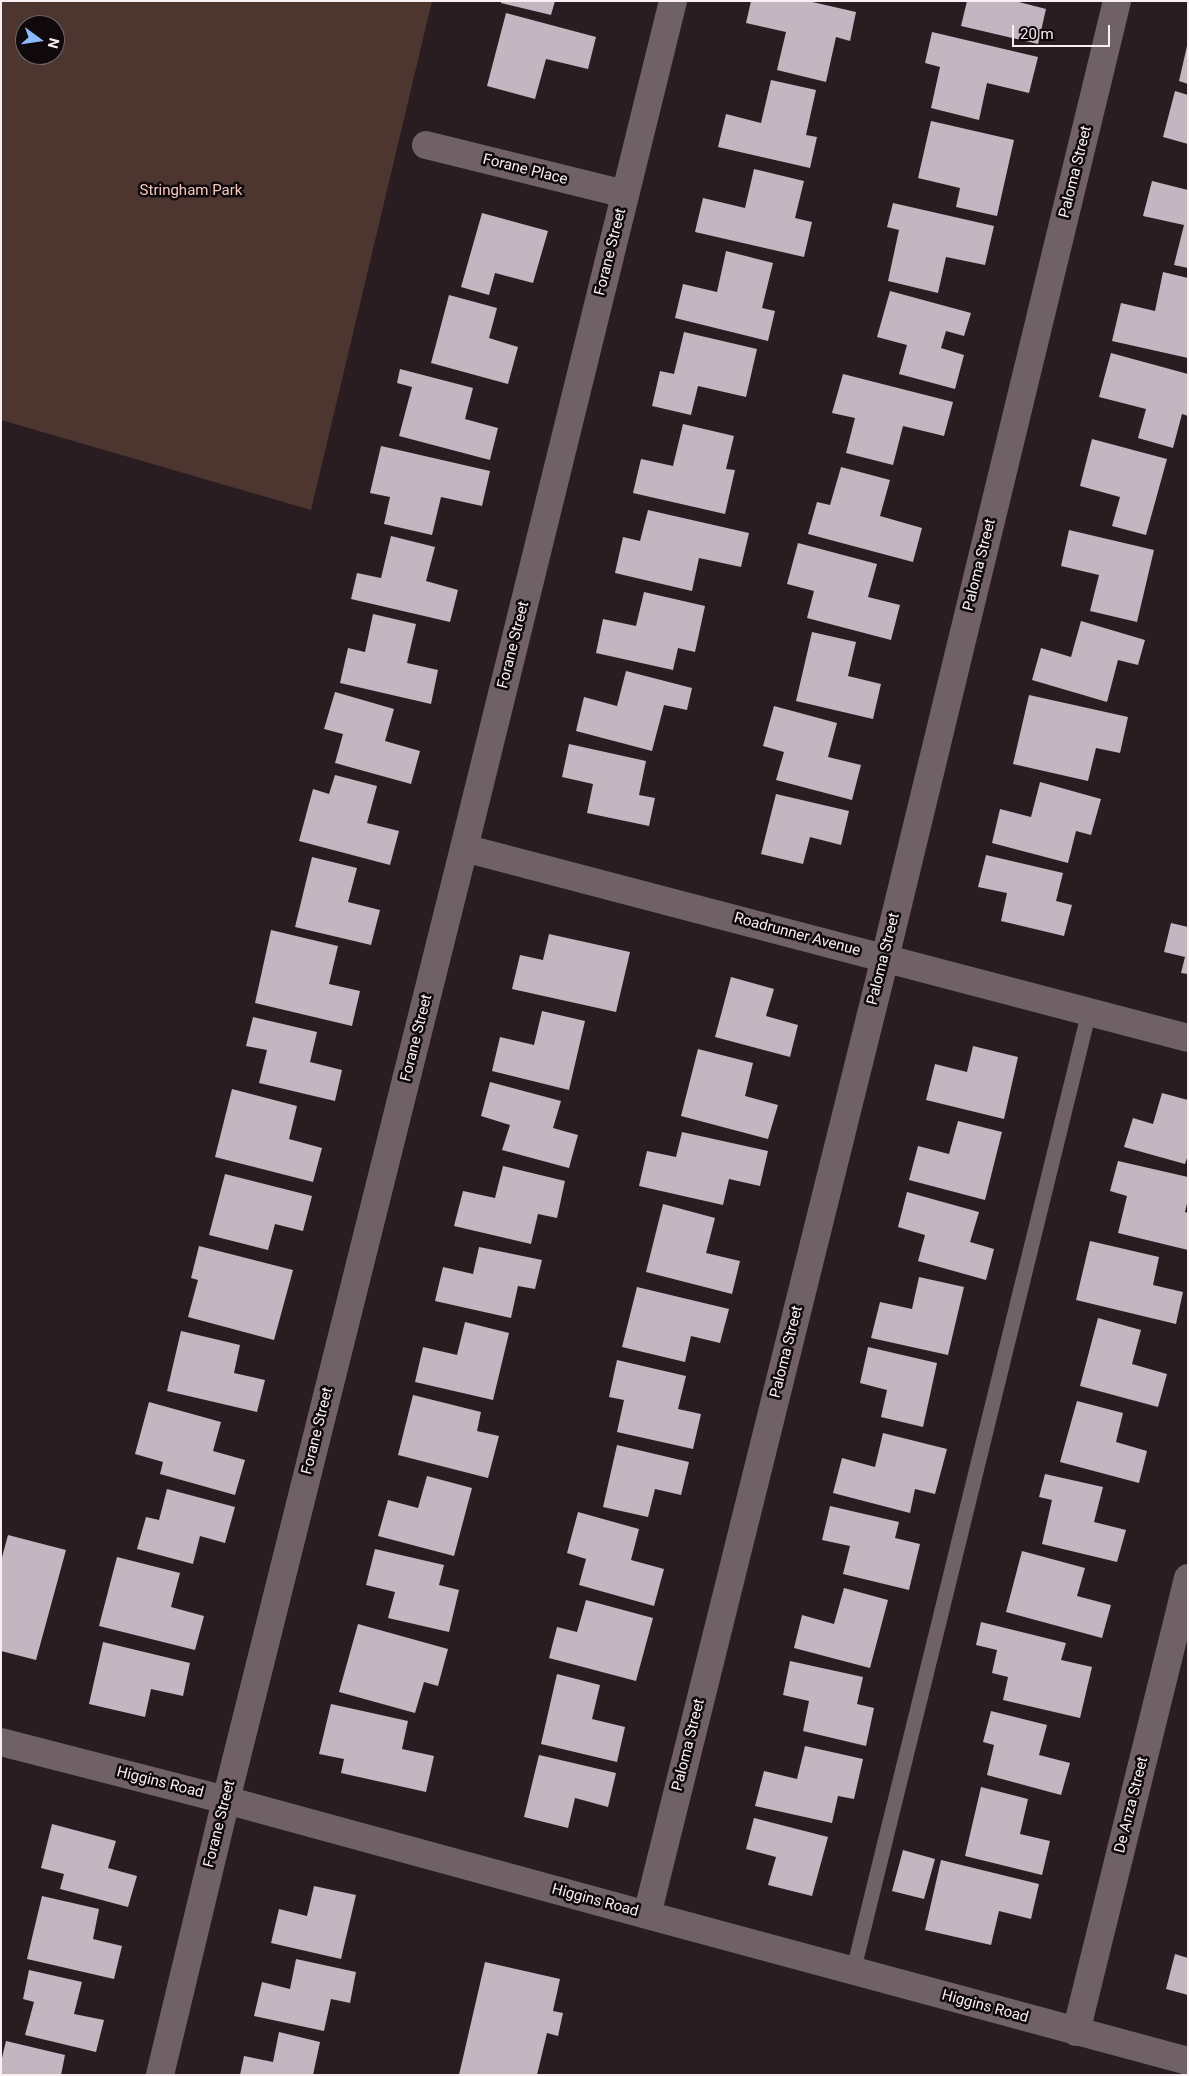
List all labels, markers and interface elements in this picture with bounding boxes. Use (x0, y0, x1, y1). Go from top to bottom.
north arrow (15, 15, 65, 65)
scale bar (1014, 15, 1112, 47)
text: 20 m (1020, 25, 1054, 43)
text: N (45, 37, 63, 50)
street label: Paloma Street (1056, 124, 1096, 220)
street label: Forane Place (481, 151, 569, 189)
park label: Stringham Park (140, 182, 242, 200)
street label: Forane Street (591, 207, 631, 297)
street label: Paloma Street (960, 517, 1000, 613)
street label: Forane Street (494, 600, 534, 690)
street label: Roadrunner Avenue (732, 909, 862, 961)
street label: Paloma Street (864, 911, 904, 1007)
street label: Forane Street (397, 993, 437, 1083)
street label: Paloma Street (767, 1304, 807, 1400)
street label: Forane Street (298, 1386, 338, 1476)
street label: Paloma Street (669, 1697, 709, 1793)
street label: De Anza Street (1111, 1755, 1153, 1855)
street label: Higgins Road (115, 1764, 205, 1802)
street label: Forane Street (200, 1779, 240, 1869)
street label: Higgins Road (550, 1881, 640, 1921)
street label: Higgins Road (940, 1987, 1030, 2027)

